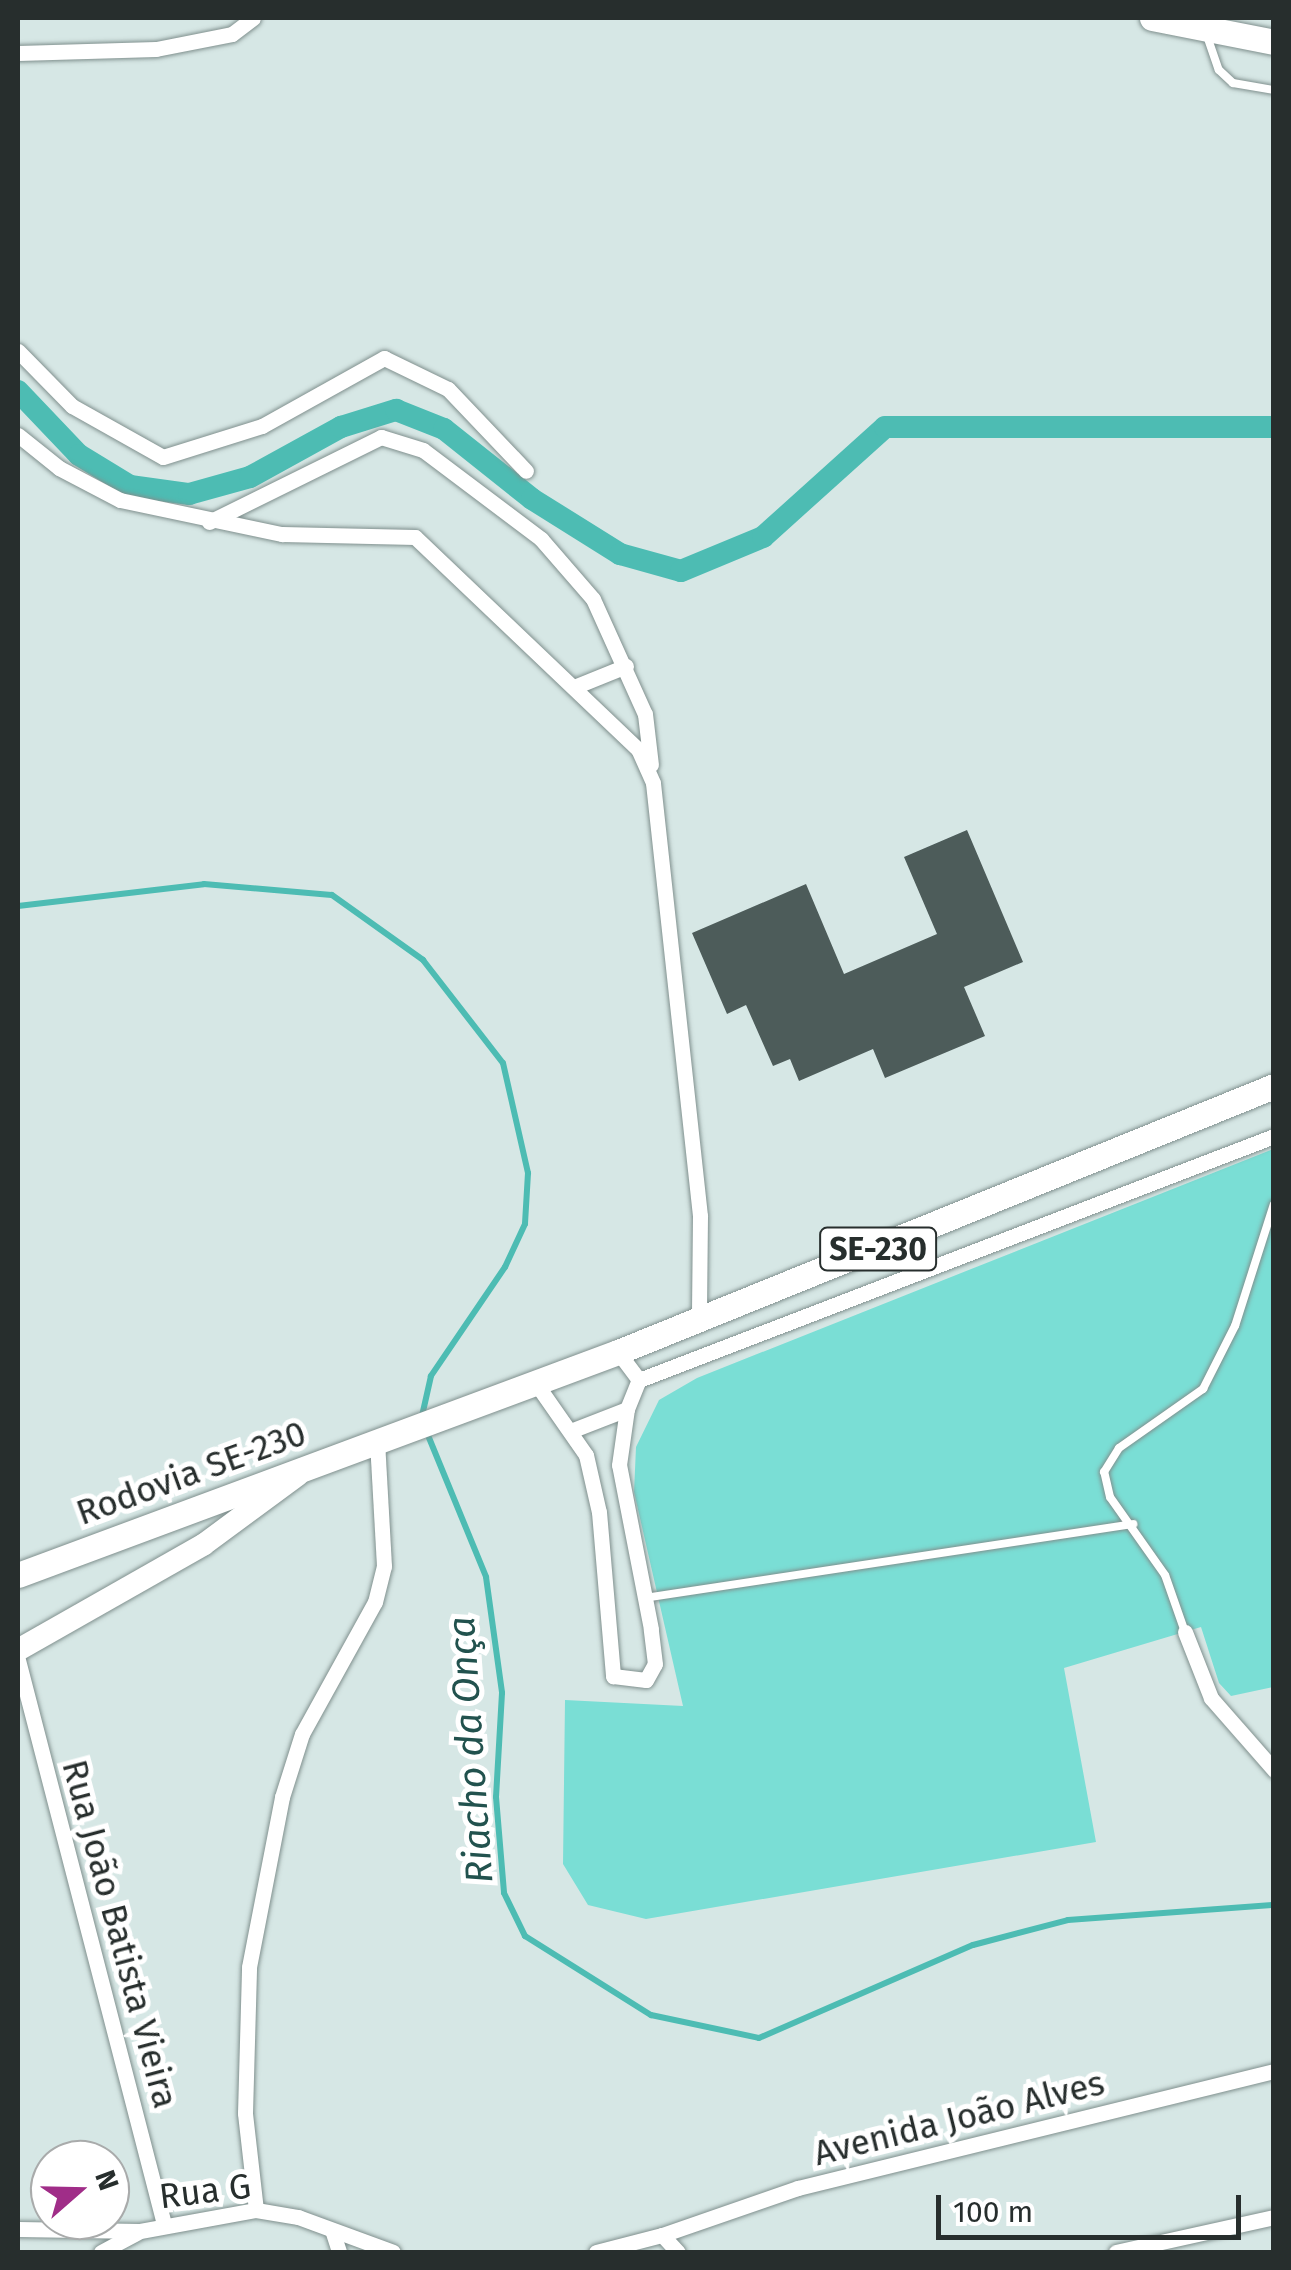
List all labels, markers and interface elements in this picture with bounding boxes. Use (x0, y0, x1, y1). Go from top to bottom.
road number: SE-230 (818, 1222, 938, 1276)
street label: Rodovia SE-230 (71, 1412, 311, 1534)
water label: Riacho da Onça (439, 1615, 503, 1885)
street label: Rua João Batista Vieira (53, 1755, 187, 2113)
street label: Avenida João Alves (809, 2062, 1109, 2174)
north arrow (30, 2140, 130, 2240)
street label: Rua G (157, 2165, 253, 2217)
text: N (88, 2166, 125, 2195)
scale bar (941, 2175, 1246, 2237)
text: 100 m (953, 2194, 1033, 2230)

